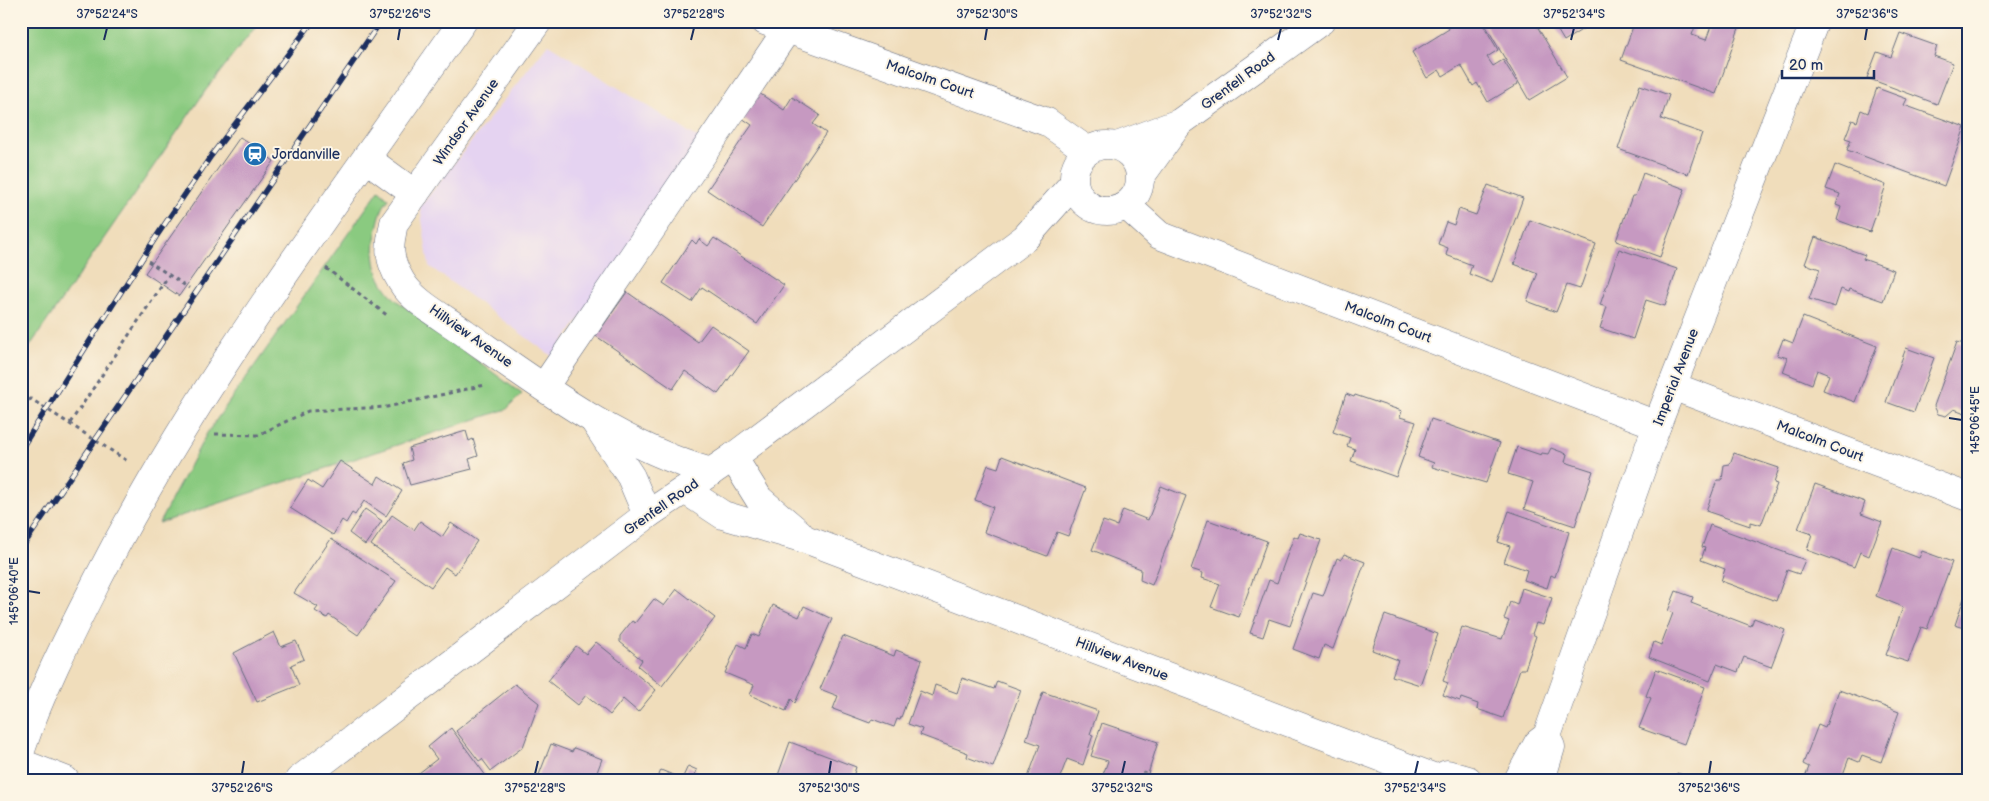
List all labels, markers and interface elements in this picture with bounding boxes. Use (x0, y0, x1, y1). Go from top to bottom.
text: 37°52'24"S (76, 7, 138, 22)
text: 37°52'26"S (369, 7, 431, 22)
text: 37°52'28"S (663, 7, 725, 22)
text: 37°52'30"S (956, 7, 1018, 22)
text: 37°52'32"S (1250, 7, 1312, 22)
text: 37°52'34"S (1543, 7, 1605, 22)
text: 37°52'36"S (1836, 7, 1898, 22)
street label: Grenfell Road (1198, 48, 1278, 114)
scale bar (1782, 48, 1874, 80)
street label: Malcolm Court (884, 56, 977, 102)
text: 20 m (1789, 56, 1823, 75)
street label: Windsor Avenue (430, 75, 502, 169)
station icon: Jordanville (242, 141, 268, 167)
place label: Jordanville (272, 146, 340, 163)
street label: Malcolm Court (1342, 298, 1435, 347)
street label: Hillview Avenue (426, 301, 516, 371)
street label: Imperial Avenue (1650, 326, 1702, 428)
text: 145°06'45"E (1968, 386, 1983, 454)
street label: Malcolm Court (1774, 417, 1867, 466)
street label: Grenfell Road (620, 475, 702, 539)
text: 145°06'40"E (7, 557, 22, 625)
street label: Hillview Avenue (1073, 633, 1171, 685)
text: 37°52'26"S (211, 781, 273, 796)
text: 37°52'28"S (504, 781, 566, 796)
text: 37°52'30"S (798, 781, 860, 796)
text: 37°52'32"S (1091, 781, 1153, 796)
text: 37°52'34"S (1384, 781, 1446, 796)
text: 37°52'36"S (1678, 781, 1740, 796)

